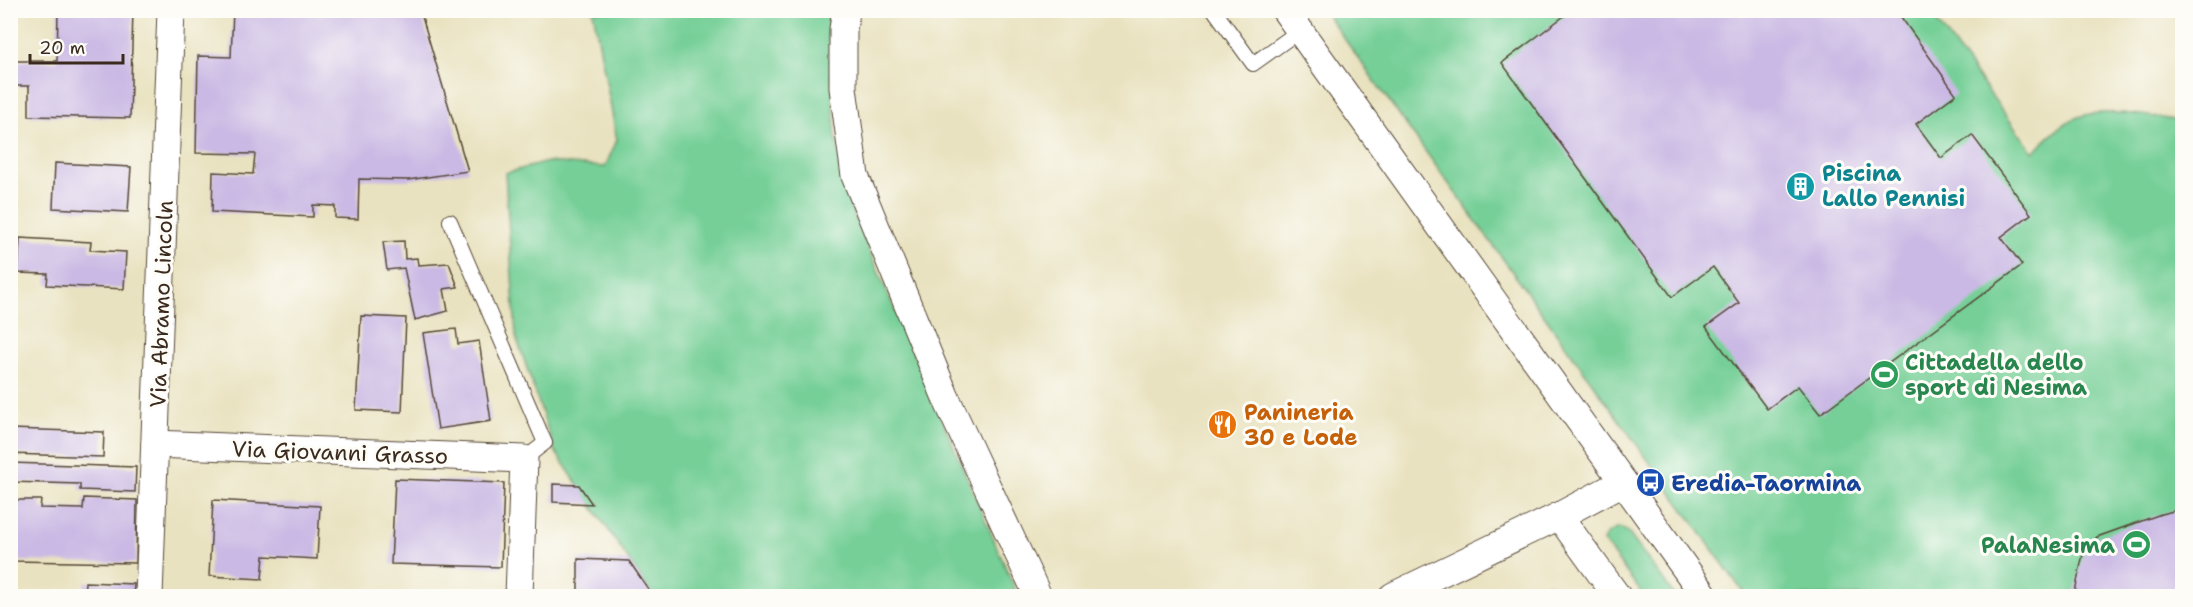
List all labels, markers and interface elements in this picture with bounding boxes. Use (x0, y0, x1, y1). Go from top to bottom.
scale bar (30, 27, 123, 65)
text: 20 m (39, 36, 85, 60)
place label: Piscina Lallo Pennisi (1822, 159, 1965, 213)
building icon: Piscina Lallo Pennisi (1785, 170, 1817, 202)
street label: Via Abramo Lincoln (143, 200, 180, 408)
place label: Cittadella dello sport di Nesima (1905, 348, 2087, 402)
sports icon: Cittadella dello sport di Nesima (1868, 359, 1900, 391)
place label: Panineria 30 e Lode (1244, 398, 1357, 452)
restaurant icon: Panineria 30 e Lode (1207, 409, 1239, 441)
street label: Via Giovanni Grasso (231, 434, 449, 471)
bus stop icon: Eredia-Taormina (1634, 467, 1666, 499)
place label: Eredia-Taormina (1671, 469, 1861, 498)
sports icon: PalaNesima (2120, 529, 2152, 561)
place label: PalaNesima (1981, 531, 2115, 560)

